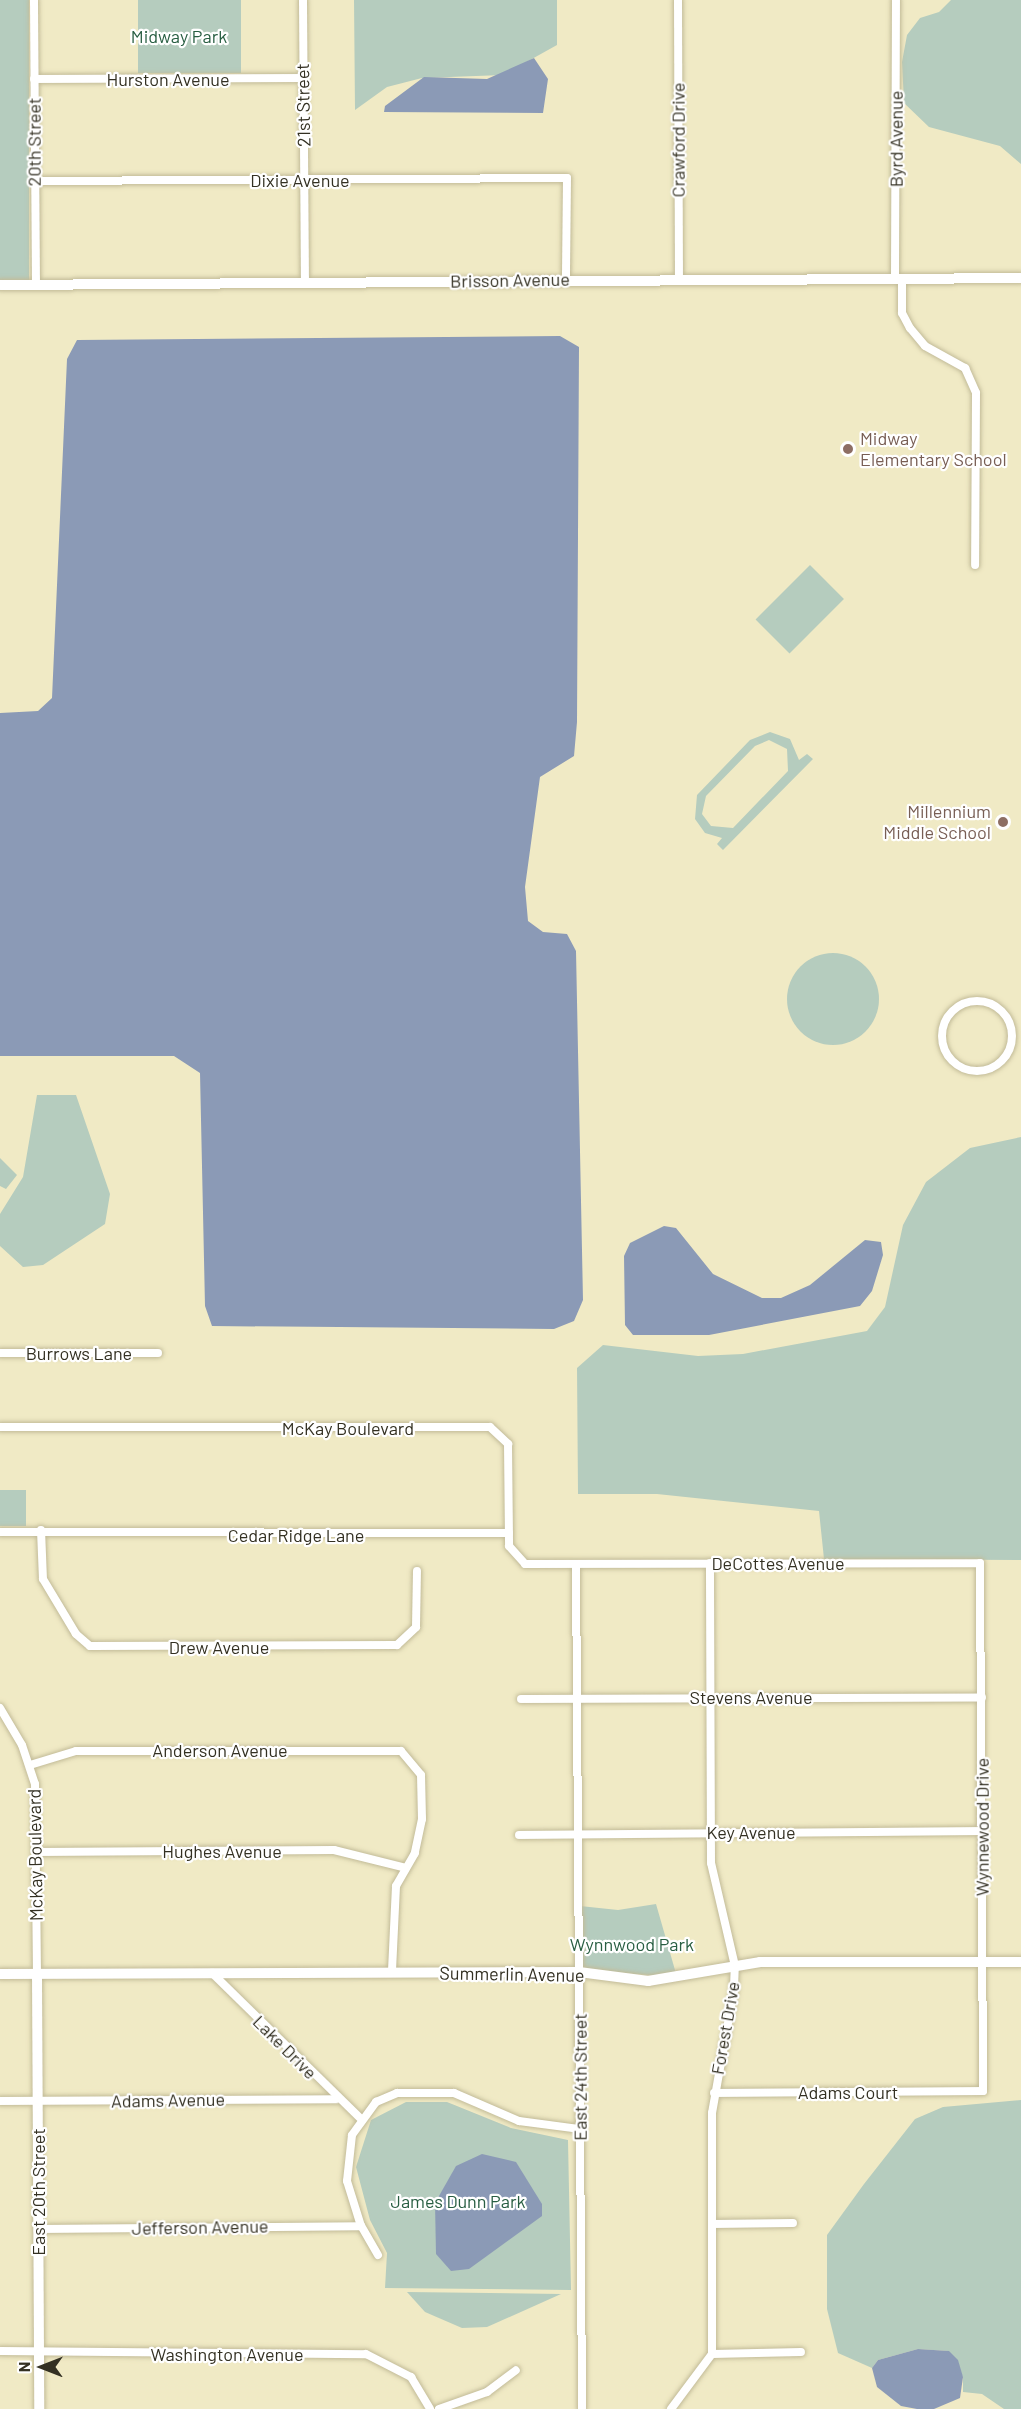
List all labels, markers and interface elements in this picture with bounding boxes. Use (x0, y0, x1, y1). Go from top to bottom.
park label: Midway Park (131, 25, 227, 47)
street label: 21st Street (291, 63, 315, 147)
street label: Hurston Avenue (106, 68, 230, 90)
street label: Crawford Drive (667, 83, 689, 197)
street label: Byrd Avenue (885, 91, 907, 187)
street label: 20th Street (23, 98, 45, 186)
street label: Dixie Avenue (250, 169, 350, 191)
street label: Brisson Avenue (450, 268, 570, 292)
place label: Midway Elementary School (860, 428, 1007, 470)
marker: Midway Elementary School (841, 442, 855, 456)
place label: Millennium Middle School (883, 801, 991, 844)
marker: Millennium Middle School (996, 815, 1010, 829)
street label: Burrows Lane (26, 1342, 132, 1364)
street label: McKay Boulevard (282, 1417, 414, 1439)
street label: Cedar Ridge Lane (228, 1524, 364, 1546)
street label: DeCottes Avenue (711, 1552, 845, 1574)
street label: Drew Avenue (169, 1636, 269, 1658)
street label: Stevens Avenue (689, 1686, 813, 1708)
street label: Anderson Avenue (152, 1739, 288, 1761)
street label: Wynnewood Drive (971, 1758, 993, 1896)
street label: McKay Boulevard (23, 1789, 47, 1921)
street label: Key Avenue (706, 1821, 796, 1843)
street label: Hughes Avenue (162, 1840, 282, 1862)
park label: Wynnwood Park (570, 1933, 694, 1955)
street label: Summerlin Avenue (439, 1962, 585, 1986)
street label: Forest Drive (706, 1980, 744, 2076)
street label: Lake Drive (249, 2011, 321, 2083)
street label: East 24th Street (569, 2013, 591, 2141)
street label: Adams Court (798, 2081, 898, 2103)
street label: Adams Avenue (111, 2088, 225, 2112)
street label: East 20th Street (27, 2128, 49, 2256)
park label: James Dunn Park (391, 2190, 525, 2212)
street label: Jefferson Avenue (131, 2215, 269, 2239)
north arrow (12, 2337, 72, 2397)
street label: Washington Avenue (150, 2343, 304, 2365)
text: N (14, 2362, 33, 2372)

